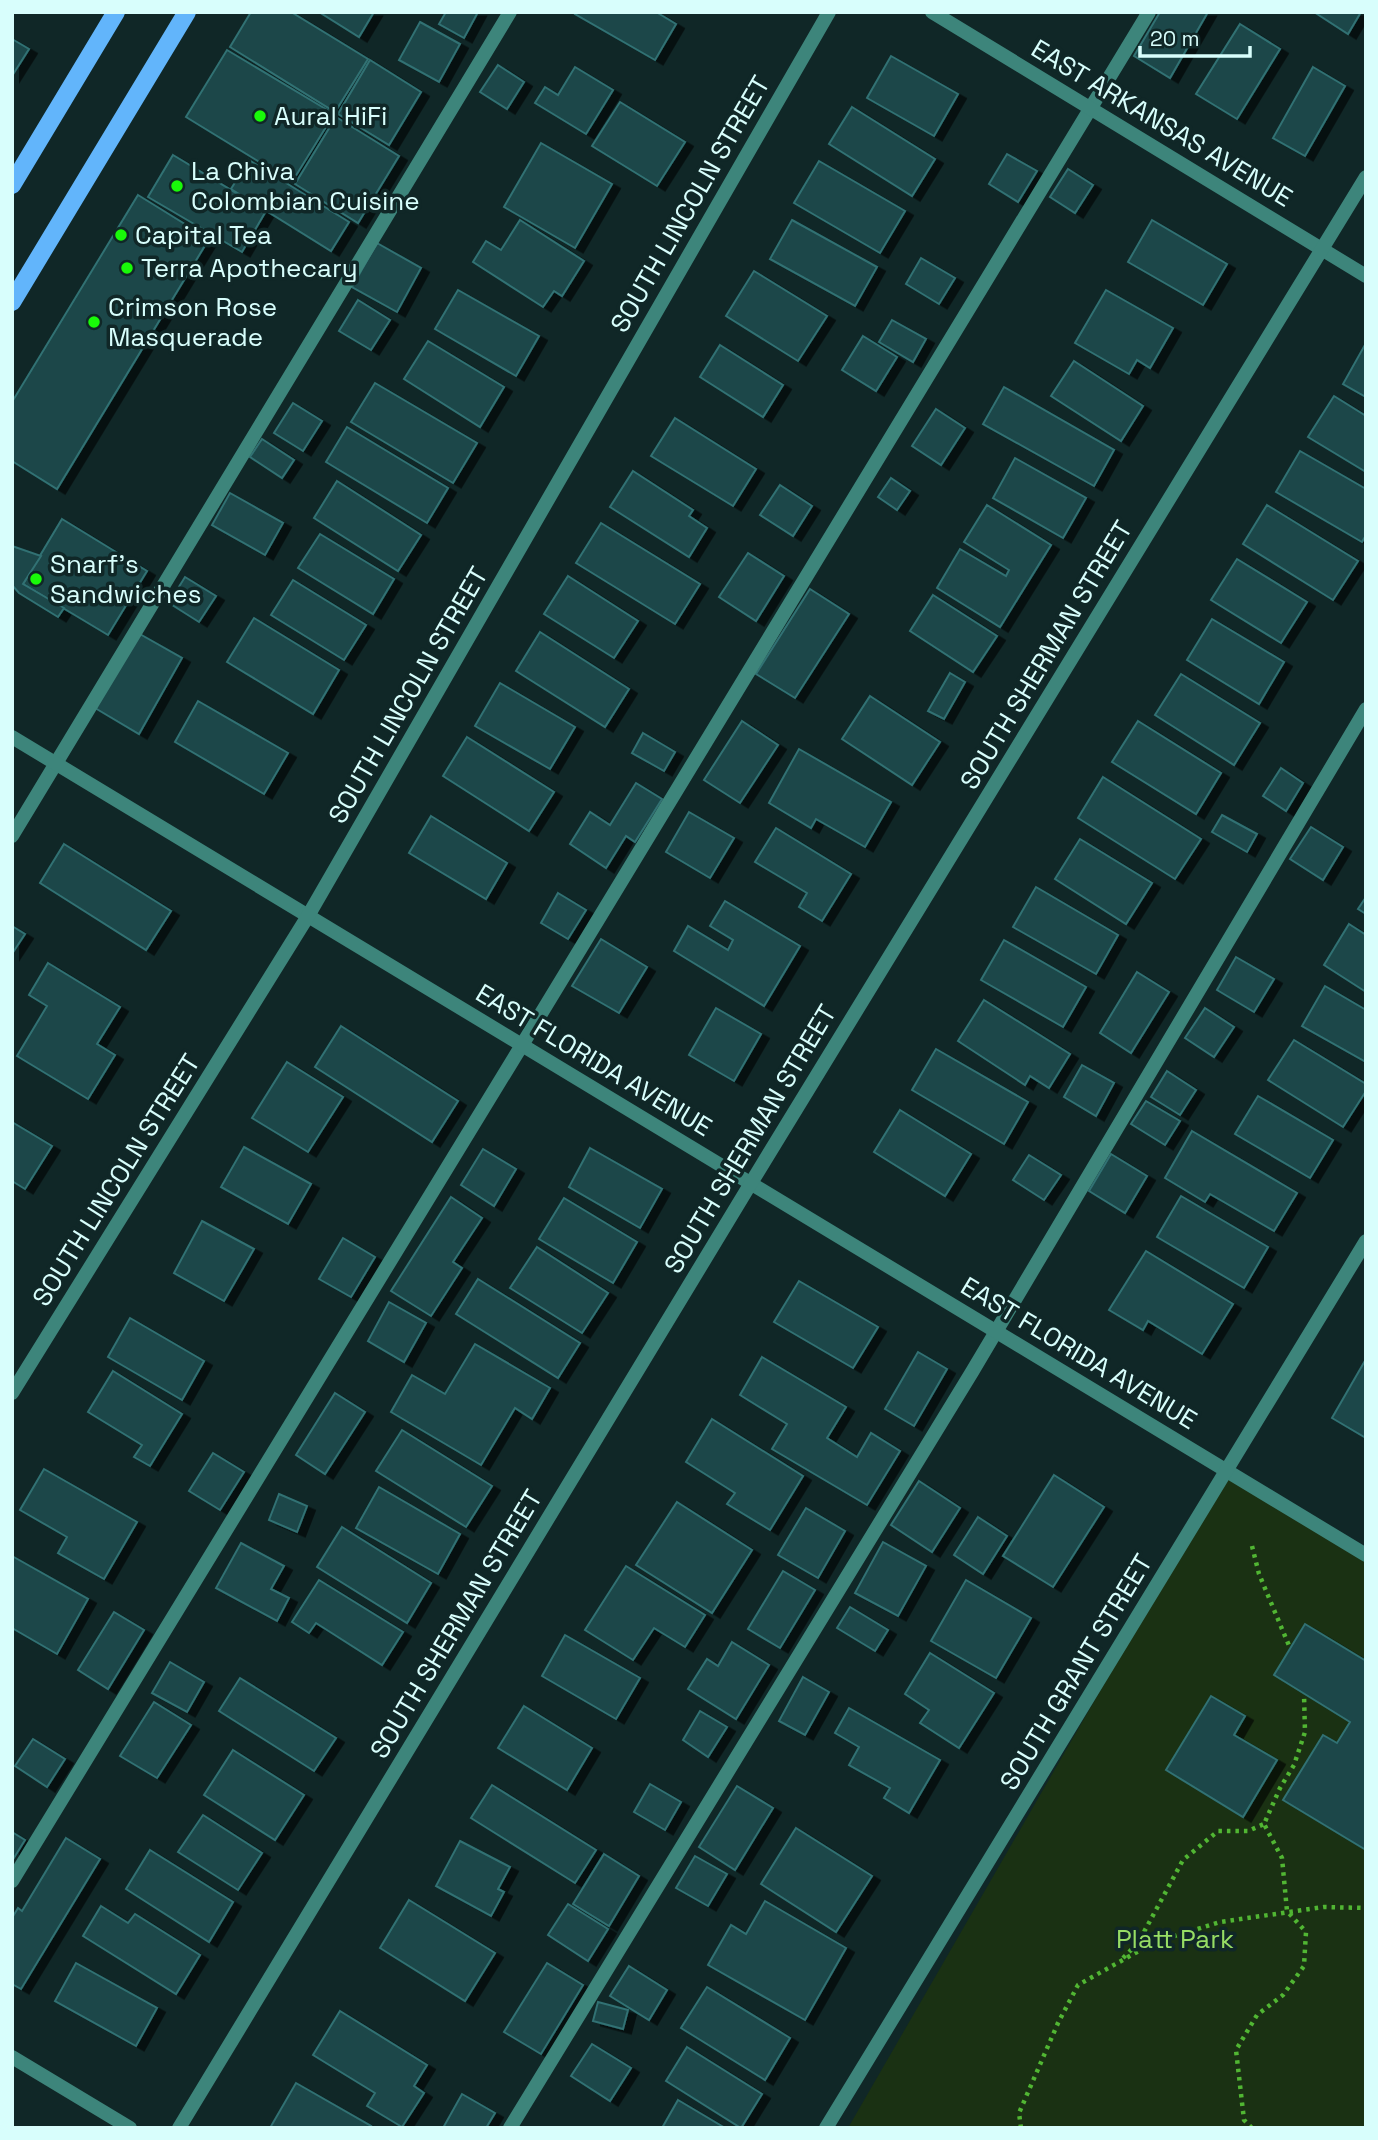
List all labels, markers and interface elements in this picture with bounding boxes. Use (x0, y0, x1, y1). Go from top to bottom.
scale bar (1140, 14, 1250, 58)
text: 20 m (1150, 25, 1200, 52)
street label: EAST ARKANSAS AVENUE (1025, 31, 1299, 215)
street label: SOUTH LINCOLN STREET (603, 69, 777, 339)
place label: Aural HiFi (274, 99, 388, 133)
marker: Aural HiFi (252, 108, 268, 124)
place label: La Chiva Colombian Cuisine (191, 154, 420, 218)
marker: La Chiva Colombian Cuisine (169, 178, 185, 194)
place label: Capital Tea (135, 218, 272, 252)
marker: Capital Tea (113, 227, 129, 243)
place label: Terra Apothecary (141, 251, 358, 285)
marker: Terra Apothecary (119, 260, 135, 276)
place label: Crimson Rose Masquerade (108, 290, 277, 354)
marker: Crimson Rose Masquerade (86, 314, 102, 330)
street label: SOUTH SHERMAN STREET (952, 514, 1140, 796)
place label: Snarf's Sandwiches (50, 547, 201, 611)
street label: SOUTH LINCOLN STREET (321, 560, 495, 830)
marker: Snarf's Sandwiches (28, 571, 44, 587)
street label: EAST FLORIDA AVENUE (470, 976, 718, 1144)
street label: SOUTH SHERMAN STREET (656, 998, 844, 1280)
street label: SOUTH LINCOLN STREET (24, 1048, 208, 1312)
street label: EAST FLORIDA AVENUE (955, 1269, 1203, 1437)
street label: SOUTH SHERMAN STREET (362, 1483, 550, 1765)
street label: SOUTH GRANT STREET (992, 1548, 1160, 1796)
park label: Platt Park (1116, 1922, 1234, 1956)

